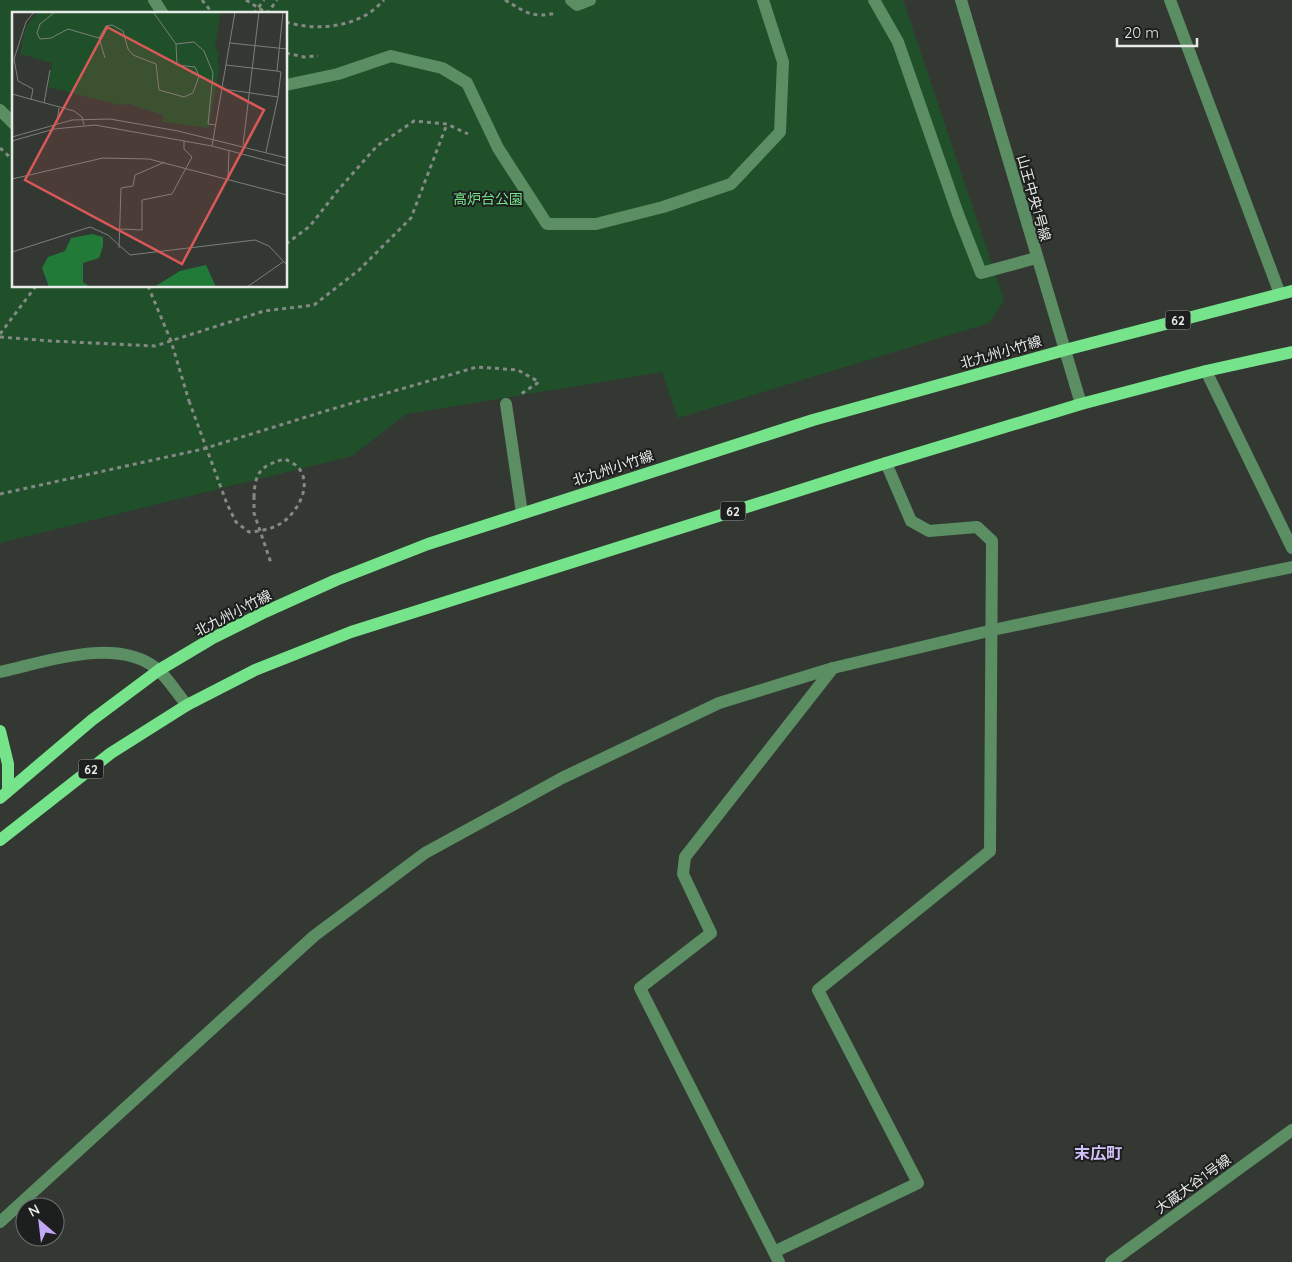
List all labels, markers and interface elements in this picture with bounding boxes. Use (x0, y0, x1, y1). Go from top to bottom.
inset map (12, 12, 288, 288)
scale bar (1117, 15, 1197, 47)
text: 20 m (1124, 23, 1159, 42)
street label: 山王中央1号線 (1013, 153, 1055, 243)
park label: 高炉台公園 (453, 190, 523, 208)
road number: 62 (1166, 310, 1190, 330)
street label: 北九州小竹線 (958, 332, 1044, 372)
street label: 北九州小竹線 (570, 446, 656, 490)
road number: 62 (720, 502, 746, 520)
street label: 北九州小竹線 (191, 586, 275, 640)
road number: 62 (78, 760, 104, 779)
district label: 末広町 (1074, 1143, 1122, 1163)
street label: 大蔵大谷1号線 (1152, 1151, 1234, 1217)
north arrow (15, 1197, 65, 1247)
text: N (25, 1200, 43, 1221)

